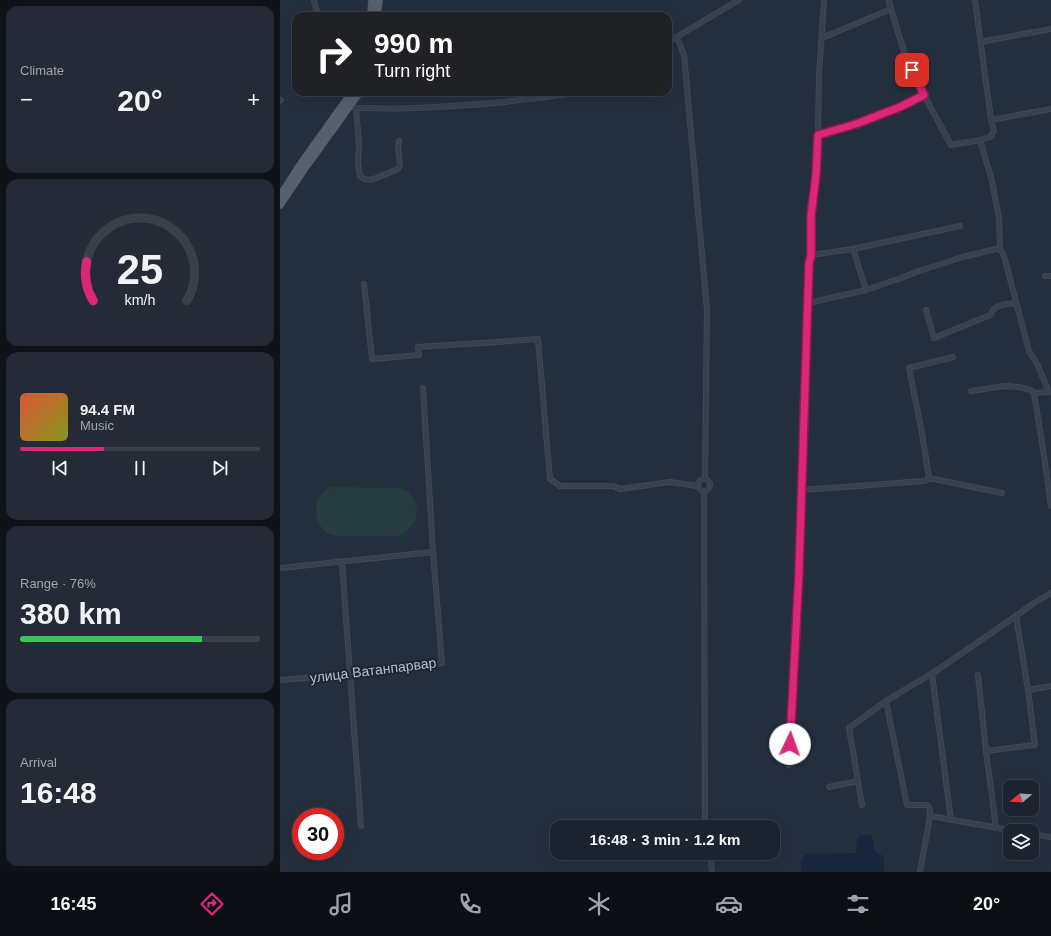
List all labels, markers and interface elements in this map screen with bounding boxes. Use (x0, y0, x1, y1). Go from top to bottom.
icon: right (308, 28, 360, 80)
text: 990 m (374, 28, 453, 59)
pin (895, 53, 929, 87)
icon: arrive (901, 59, 923, 81)
text: Turn right (374, 61, 450, 81)
text: Climate (20, 63, 64, 78)
text: 20° (117, 84, 163, 117)
text: − (20, 87, 33, 112)
text: + (247, 87, 260, 112)
text: 25 (117, 246, 163, 293)
text: km/h (125, 291, 156, 307)
text: 94.4 FM (80, 401, 135, 418)
text: Music (80, 418, 114, 433)
icon: previous (49, 457, 71, 479)
icon: pause (129, 457, 151, 479)
icon: next (209, 457, 231, 479)
text: Range · 76% (20, 576, 96, 591)
text: 380 km (20, 597, 122, 630)
street label: улица Ватанпарвар (309, 654, 437, 686)
position arrow (769, 723, 811, 765)
text: Arrival (20, 755, 57, 770)
text: 16:48 (20, 776, 97, 809)
north arrow (1003, 780, 1039, 816)
map controls (1003, 780, 1039, 860)
speed limit sign: 30 (292, 808, 344, 860)
button: layers (1003, 824, 1039, 860)
text: 16:48 · 3 min · 1.2 km (590, 831, 740, 848)
icon: directions (198, 890, 226, 918)
icon: music (327, 890, 355, 918)
icon: phone (456, 890, 484, 918)
icon: climate (585, 890, 613, 918)
icon: car (715, 890, 743, 918)
icon: filters (844, 890, 872, 918)
text: 16:45 (51, 894, 97, 914)
text: 20° (973, 894, 1000, 914)

